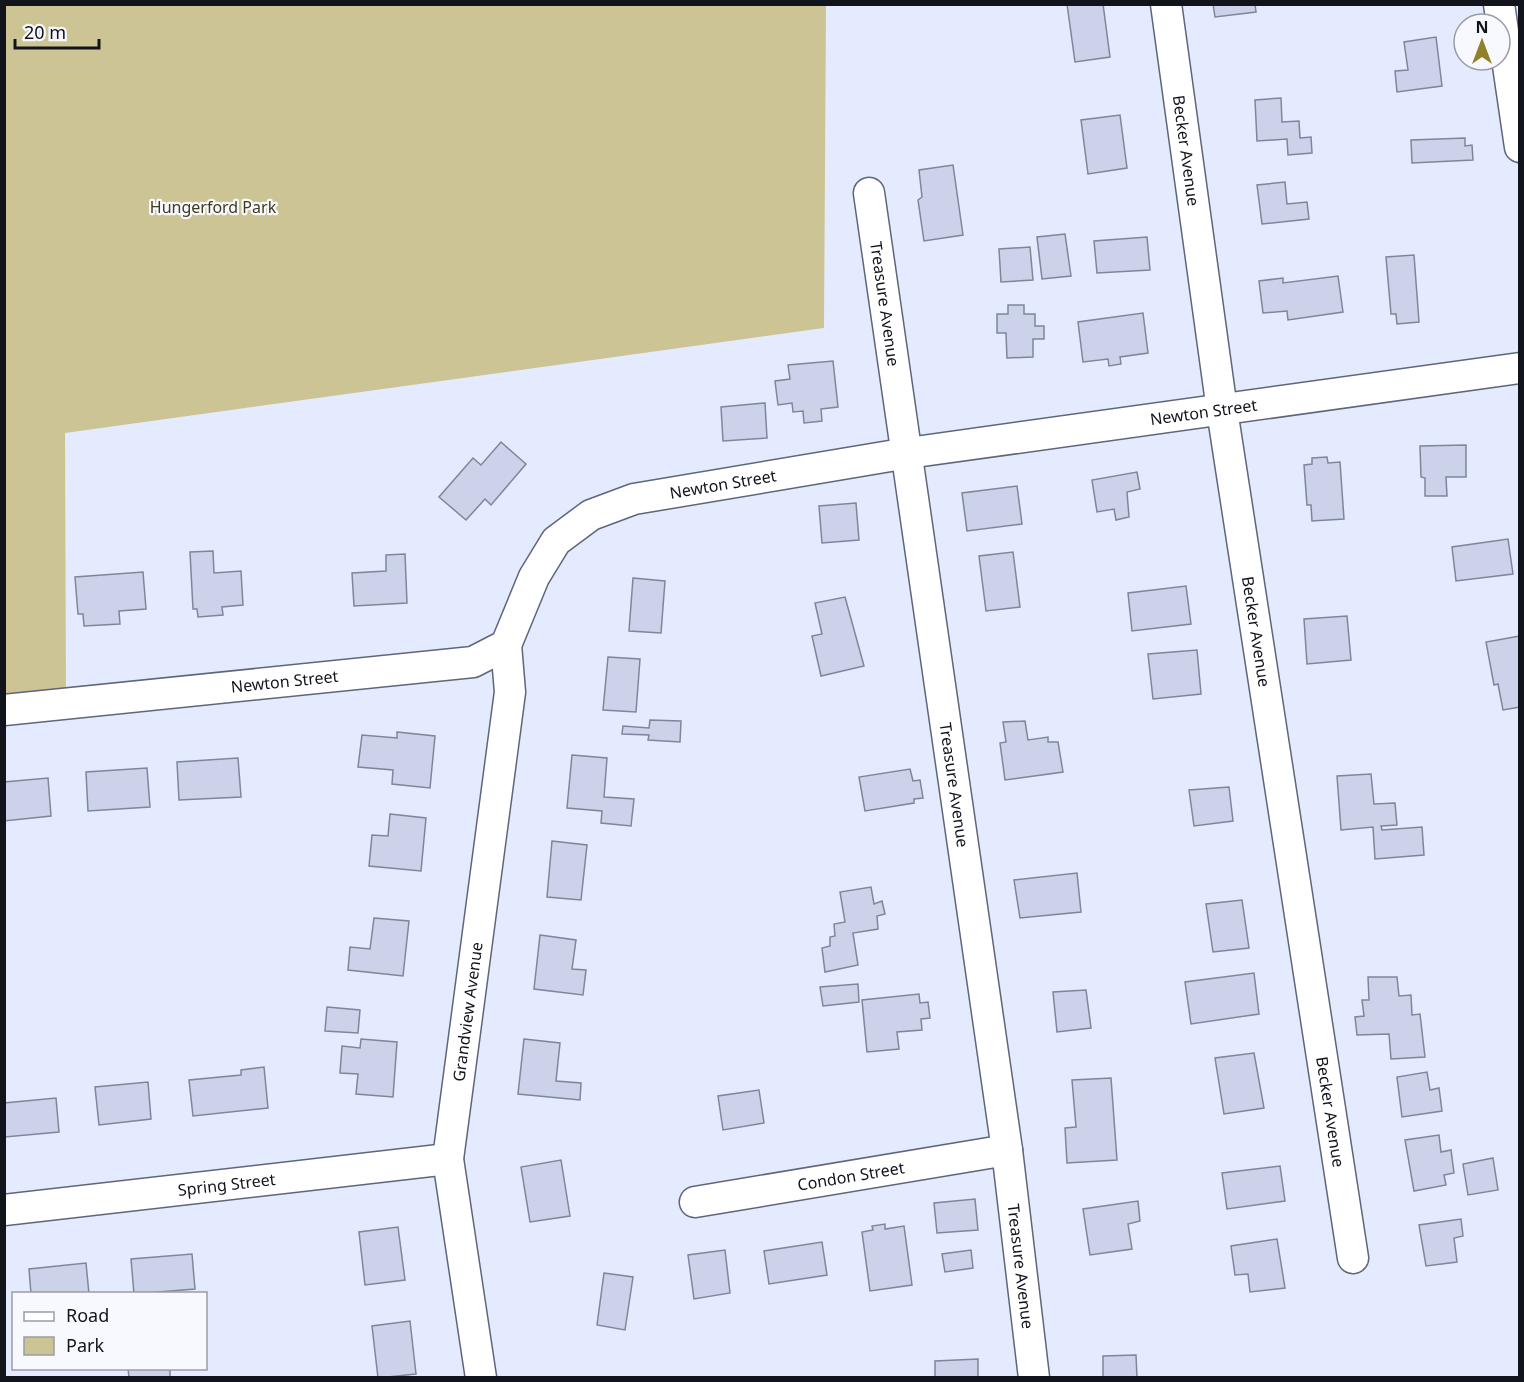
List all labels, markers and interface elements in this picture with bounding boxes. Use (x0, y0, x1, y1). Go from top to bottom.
scale bar (15, 12, 99, 50)
north arrow (1452, 12, 1512, 72)
text: N (1475, 16, 1489, 38)
text: 20 m (24, 20, 66, 44)
street label: Becker Avenue (1168, 94, 1205, 207)
park label: Hungerford Park (150, 196, 277, 218)
street label: Treasure Avenue (865, 240, 905, 368)
street label: Newton Street (1149, 394, 1259, 430)
street label: Newton Street (668, 464, 778, 504)
street label: Becker Avenue (1237, 575, 1276, 688)
street label: Newton Street (230, 665, 339, 698)
street label: Treasure Avenue (934, 721, 974, 849)
street label: Grandview Avenue (447, 941, 488, 1083)
street label: Becker Avenue (1311, 1055, 1350, 1169)
street label: Condon Street (796, 1156, 906, 1196)
street label: Spring Street (177, 1168, 277, 1201)
street label: Treasure Avenue (1002, 1203, 1039, 1330)
legend (12, 1292, 207, 1370)
text: Road (66, 1303, 109, 1327)
text: Park (66, 1333, 104, 1357)

